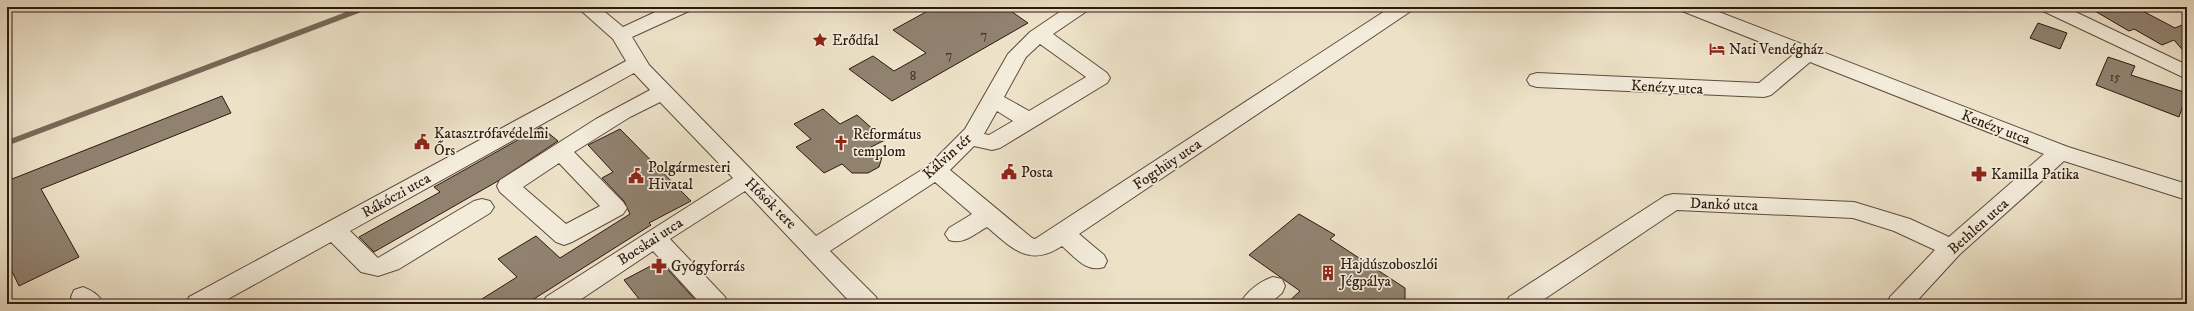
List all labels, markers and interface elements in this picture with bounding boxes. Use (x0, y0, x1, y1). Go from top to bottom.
house number: 7 (981, 27, 988, 43)
place icon: Erődfal (811, 31, 829, 49)
place label: Erődfal (832, 31, 879, 50)
hotel icon: Nati Vendégház (1708, 40, 1726, 58)
place label: Nati Vendégház (1729, 40, 1824, 59)
house number: 7 (946, 47, 953, 63)
house number: 8 (910, 68, 916, 84)
house number: 15 (2109, 69, 2121, 85)
street label: Kenézy utca (1630, 76, 1704, 99)
street label: Kenézy utca (1959, 106, 2034, 150)
place label: Katasztrófavédelmi Őrs (434, 124, 549, 160)
place label: Református templom (853, 125, 921, 161)
street label: Kálvin tér (919, 129, 976, 183)
public building icon: Katasztrófavédelmi Őrs (413, 133, 431, 151)
church icon: Református templom (832, 134, 850, 152)
street label: Fogthüy utca (1129, 134, 1206, 194)
place label: Polgármesteri Hivatal (648, 158, 730, 194)
public building icon: Posta (1000, 163, 1018, 181)
place label: Posta (1021, 163, 1054, 182)
pharmacy icon: Kamilla Patika (1970, 165, 1988, 183)
place label: Kamilla Patika (1991, 165, 2080, 184)
public building icon: Polgármesteri Hivatal (627, 167, 645, 185)
street label: Rákóczi utca (358, 168, 435, 222)
street label: Hősök tere (741, 174, 800, 233)
street label: Dankó utca (1690, 194, 1759, 215)
street label: Bethlen utca (1944, 194, 2013, 259)
street label: Bocskai utca (614, 213, 687, 270)
place label: Hajdúszoboszlói Jégpálya (1338, 255, 1438, 291)
pharmacy icon: Gyógyforrás (650, 257, 668, 275)
place label: Gyógyforrás (671, 257, 745, 276)
building icon: Hajdúszoboszlói Jégpálya (1319, 264, 1337, 282)

